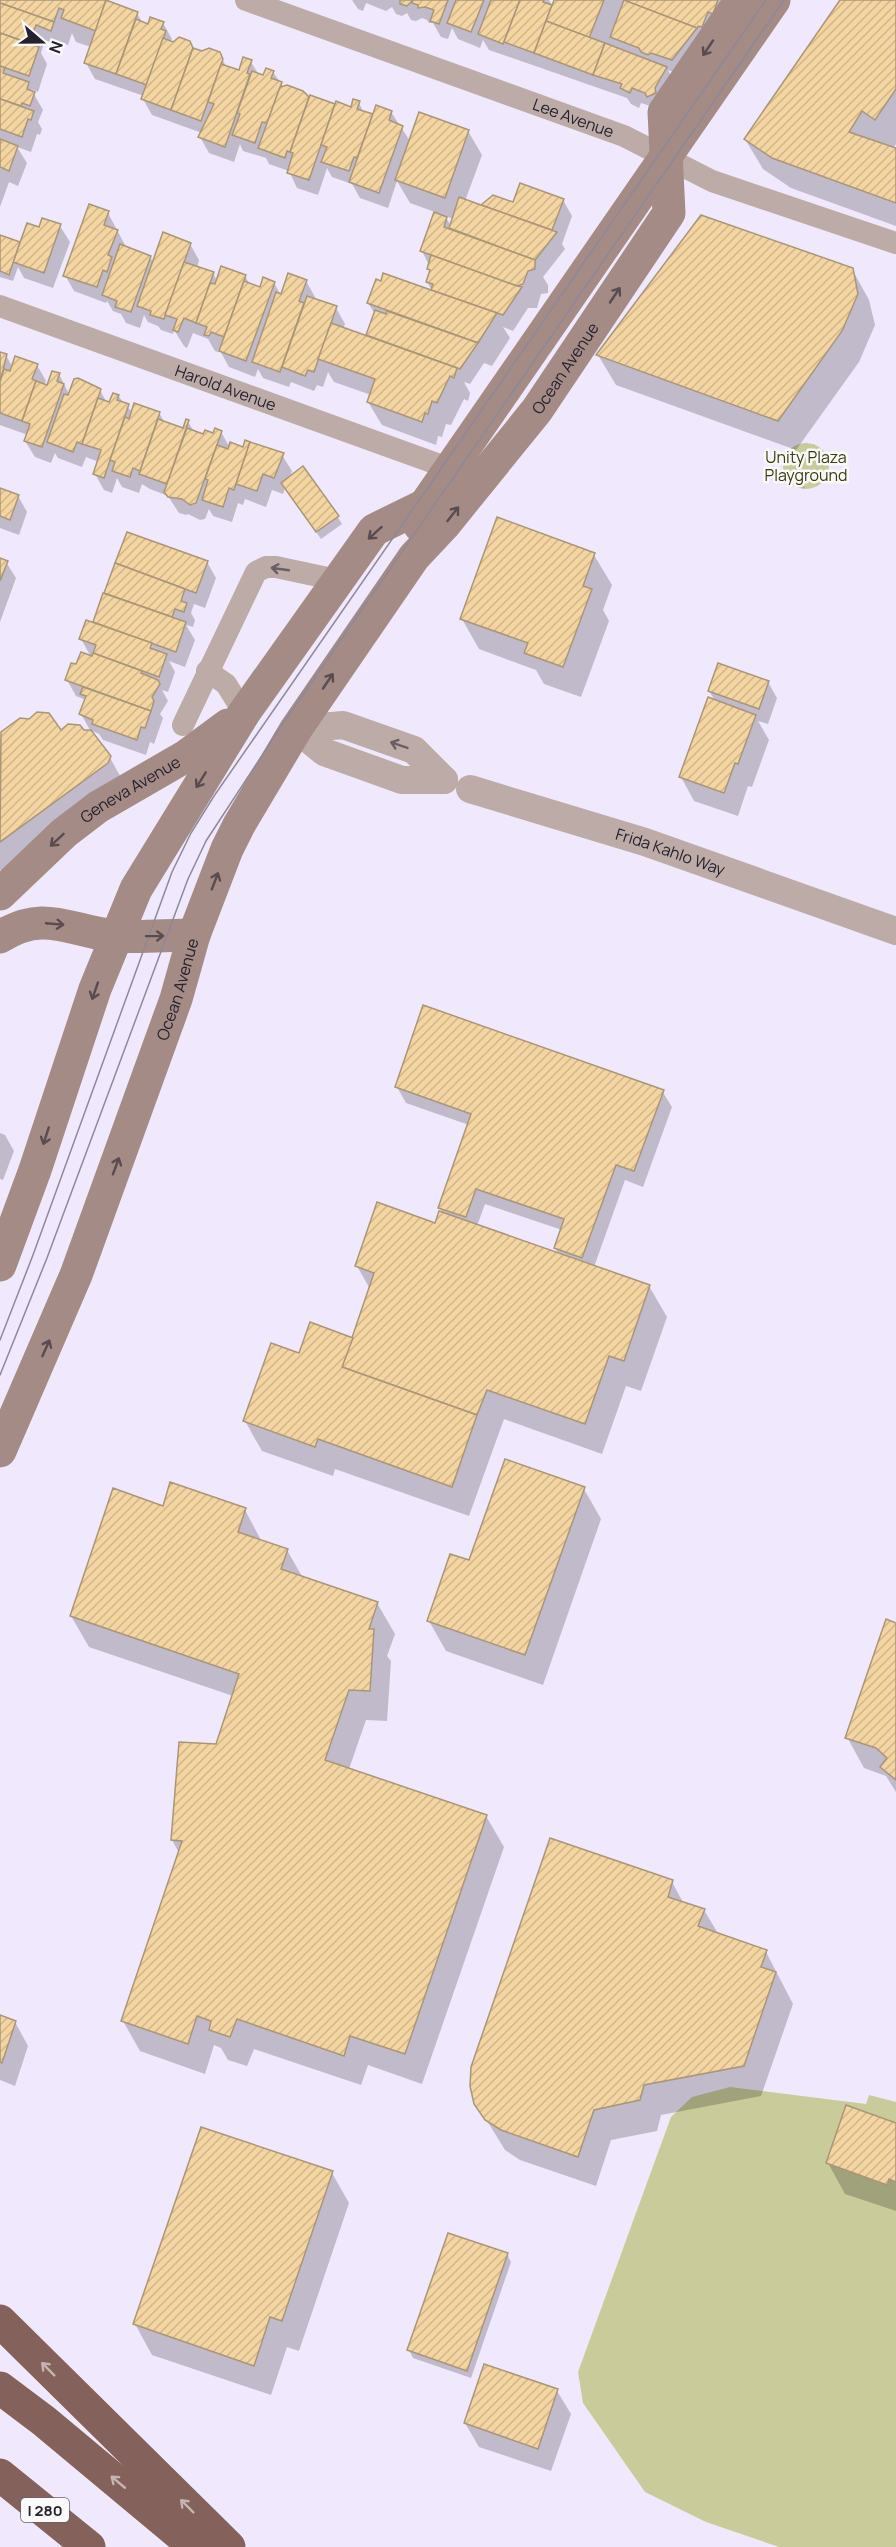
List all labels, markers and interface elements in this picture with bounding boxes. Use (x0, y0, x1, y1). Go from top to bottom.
north arrow (12, 12, 72, 72)
text: N (44, 38, 68, 56)
one-way arrow (702, 40, 714, 56)
street label: Lee Avenue (530, 93, 617, 143)
one-way arrow (609, 287, 621, 303)
street label: Ocean Avenue (526, 318, 604, 418)
street label: Harold Avenue (172, 359, 279, 416)
park label: Unity Plaza Playground (764, 446, 848, 486)
one-way arrow (446, 506, 459, 522)
one-way arrow (367, 525, 383, 539)
one-way arrow (270, 563, 290, 574)
one-way arrow (322, 673, 334, 690)
one-way arrow (390, 738, 409, 749)
street label: Geneva Avenue (75, 751, 184, 828)
one-way arrow (195, 771, 207, 788)
street label: Frida Kahlo Way (613, 823, 729, 881)
one-way arrow (50, 833, 65, 847)
one-way arrow (210, 872, 221, 890)
one-way arrow (45, 919, 64, 930)
one-way arrow (144, 930, 164, 942)
street label: Ocean Avenue (151, 936, 204, 1043)
one-way arrow (88, 981, 99, 1000)
one-way arrow (40, 1126, 51, 1144)
one-way arrow (111, 1157, 122, 1175)
one-way arrow (41, 1339, 53, 1357)
one-way arrow (41, 2362, 56, 2376)
one-way arrow (111, 2475, 126, 2489)
road number: I 280 (21, 2498, 69, 2522)
one-way arrow (180, 2499, 195, 2513)

